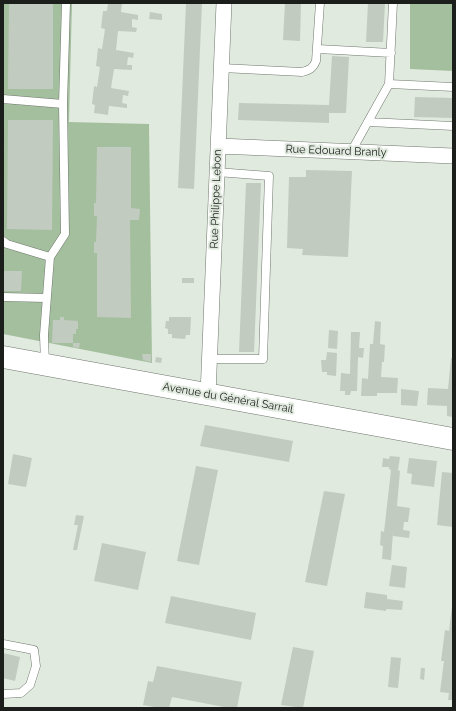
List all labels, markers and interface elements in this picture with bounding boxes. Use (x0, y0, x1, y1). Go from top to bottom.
street label: Rue Edouard Branly (285, 143, 387, 159)
street label: Rue Philippe Lebon (208, 149, 224, 249)
street label: Avenue du Général Sarrail (162, 380, 294, 416)

